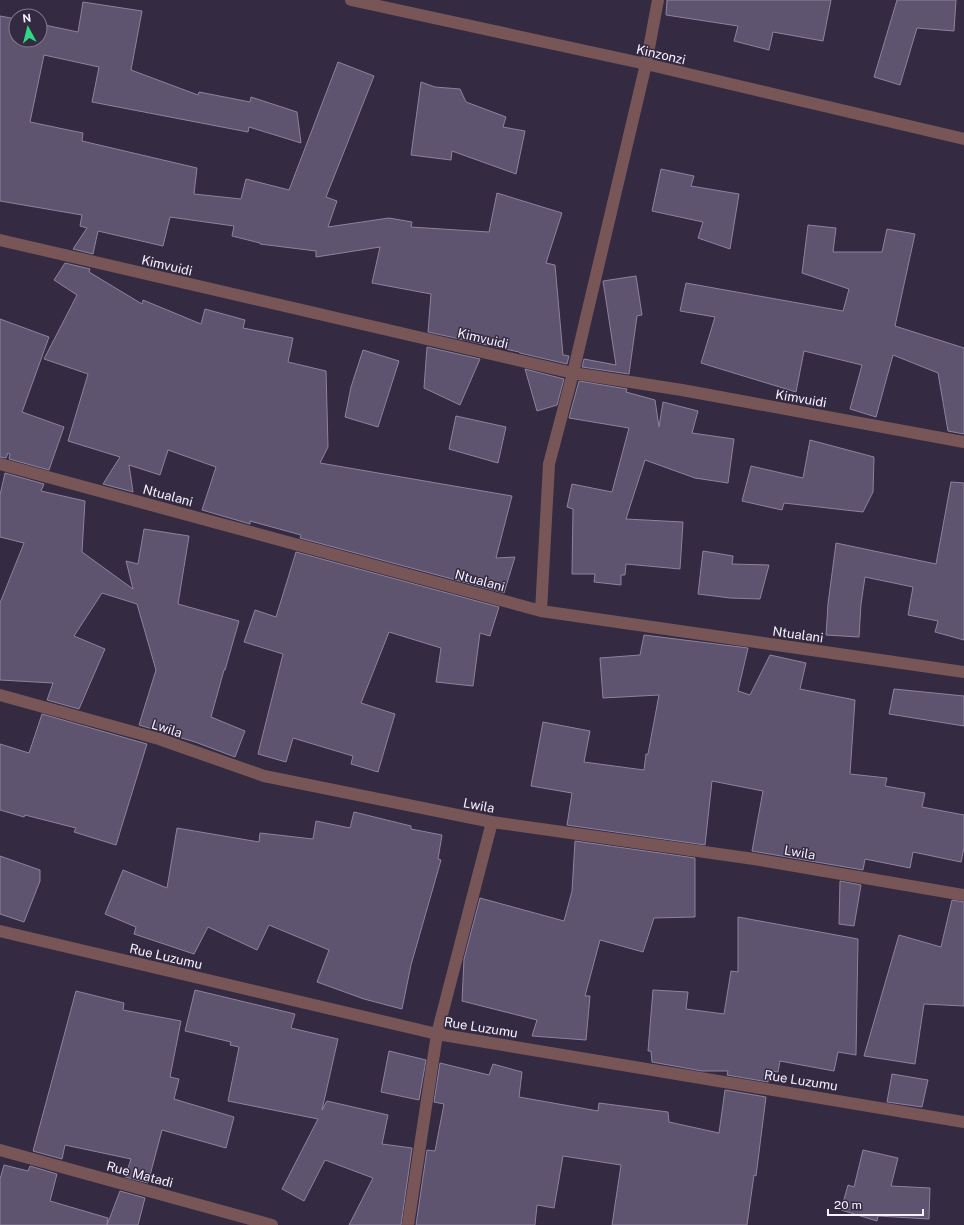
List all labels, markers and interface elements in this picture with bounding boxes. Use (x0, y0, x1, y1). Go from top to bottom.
north arrow (8, 8, 48, 48)
text: N (22, 12, 32, 25)
street label: Kinzonzi (635, 42, 687, 67)
street label: Kimvuidi (140, 252, 194, 279)
street label: Kimvuidi (456, 325, 510, 352)
street label: Kimvuidi (774, 387, 828, 410)
street label: Ntualani (141, 482, 195, 509)
street label: Ntualani (453, 567, 507, 594)
street label: Ntualani (772, 624, 824, 645)
street label: Lwila (150, 716, 184, 740)
street label: Lwila (462, 795, 496, 816)
street label: Lwila (783, 842, 817, 863)
street label: Rue Luzumu (128, 941, 204, 972)
street label: Rue Luzumu (443, 1014, 519, 1041)
street label: Rue Luzumu (763, 1067, 839, 1094)
street label: Rue Matadi (105, 1158, 175, 1191)
scale bar (828, 1191, 923, 1217)
text: 20 m (834, 1198, 862, 1212)

